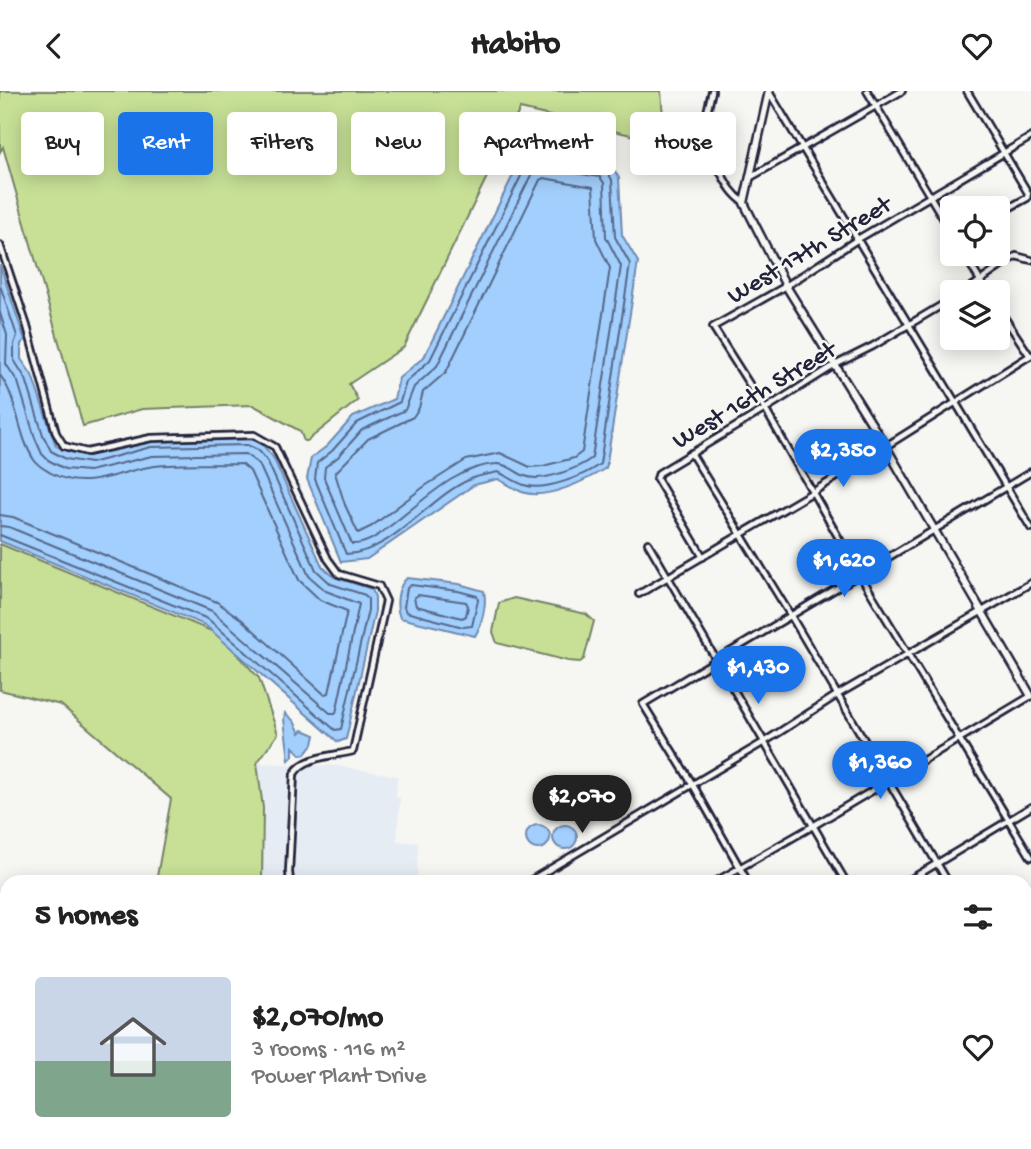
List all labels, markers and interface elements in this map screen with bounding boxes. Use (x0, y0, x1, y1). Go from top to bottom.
icon: back (35, 27, 73, 65)
text: Habito (471, 27, 560, 65)
icon: heart (958, 27, 996, 65)
chip: Buy (21, 112, 104, 175)
chip: Rent (118, 112, 213, 175)
chip: Filters (227, 112, 337, 175)
chip: New (351, 112, 445, 175)
chip: Apartment (459, 112, 616, 175)
chip: House (630, 112, 736, 175)
street label: West 17th Street (723, 189, 900, 313)
map controls (940, 196, 1010, 350)
button: locate (940, 196, 1010, 266)
button: layers (940, 280, 1010, 350)
street label: West 16th Street (668, 335, 845, 458)
pin: $2,350 (786, 429, 900, 489)
text: $2,350 (810, 438, 876, 465)
pin: $1,620 (787, 539, 901, 599)
text: $1,620 (813, 548, 875, 575)
pin: $1,430 (701, 647, 815, 706)
text: $1,430 (727, 655, 789, 682)
pin: $1,360 (823, 741, 937, 801)
text: $1,360 (848, 750, 912, 777)
pin: $2,070 (525, 775, 639, 835)
text: $2,070 (549, 784, 615, 811)
icon: filters (959, 898, 997, 936)
text: 5 homes (35, 900, 137, 935)
text: $2,070/mo (252, 1002, 383, 1037)
icon: home (91, 1005, 175, 1089)
icon: heart (959, 1028, 997, 1066)
text: 3 rooms · 116 m² (252, 1037, 405, 1064)
text: Power Plant Drive (252, 1064, 426, 1091)

